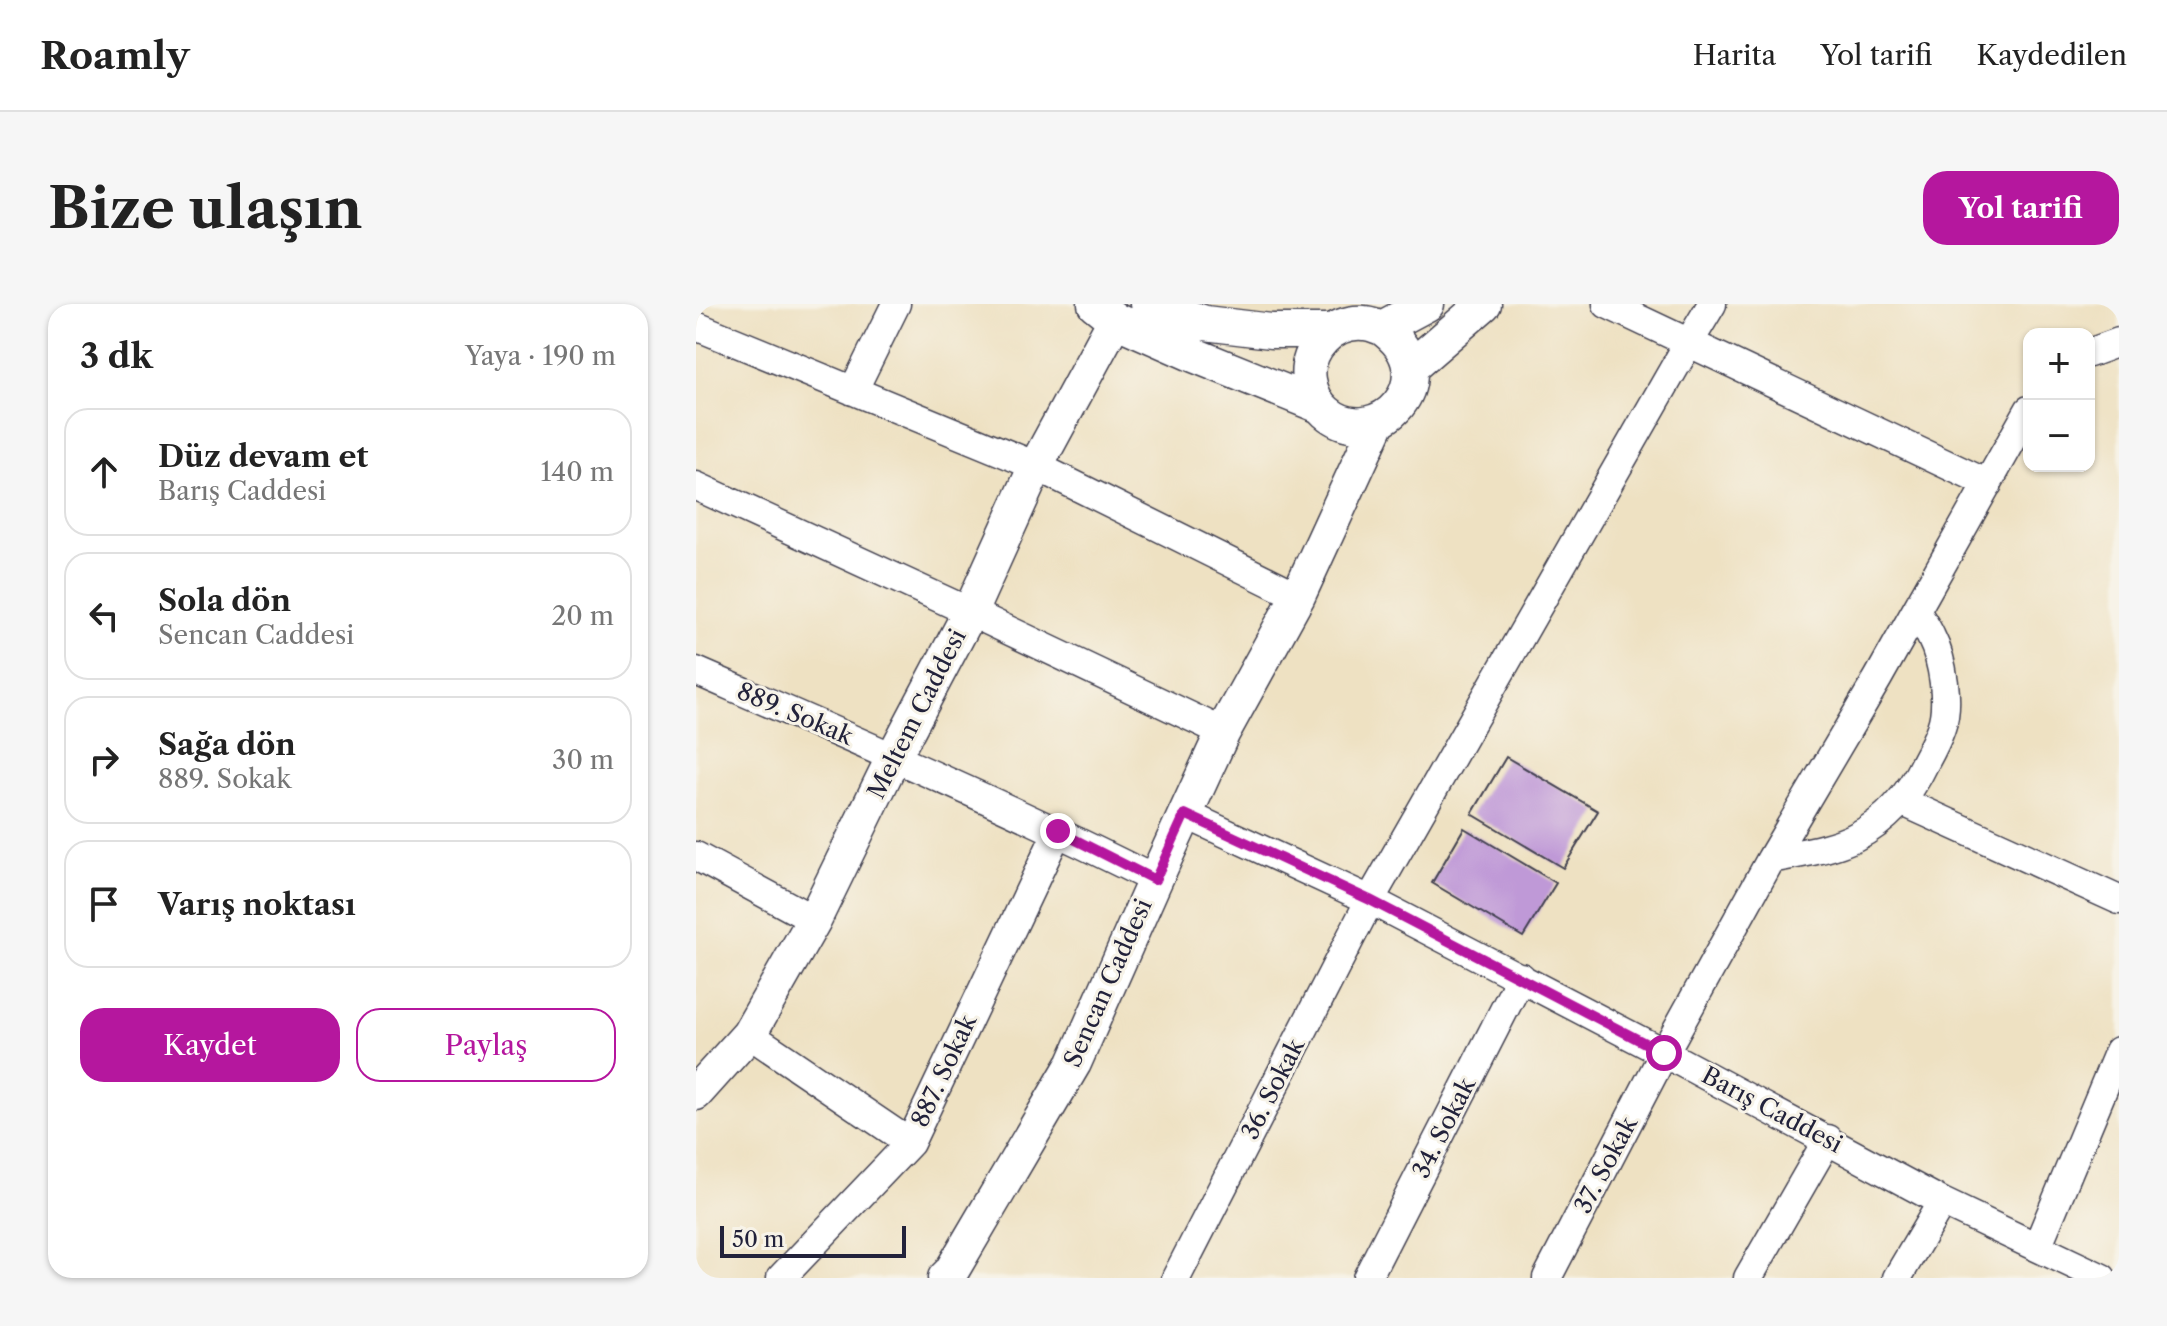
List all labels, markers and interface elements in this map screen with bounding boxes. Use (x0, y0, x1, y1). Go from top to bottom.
text: Roamly (40, 32, 189, 79)
text: Harita (1693, 38, 1776, 72)
text: Yol tarifi (1820, 38, 1933, 72)
text: Kaydedilen (1977, 38, 2127, 72)
button: Yol tarifi (1923, 171, 2119, 245)
text: Bize ulaşın (48, 174, 362, 243)
map controls (2023, 328, 2095, 472)
button: + (2023, 328, 2095, 400)
text: 3 dk (80, 335, 153, 377)
text: Yaya · 190 m (465, 340, 616, 372)
button: − (2023, 400, 2095, 472)
text: Düz devam et (158, 438, 368, 475)
icon: ahead (82, 450, 126, 494)
text: 140 m (540, 456, 614, 488)
text: Barış Caddesi (158, 475, 326, 507)
text: Sola dön (158, 582, 291, 619)
icon: left (82, 594, 126, 638)
text: 20 m (551, 600, 614, 632)
text: Sencan Caddesi (158, 619, 354, 651)
street label: Meltem Caddesi (861, 624, 972, 803)
street label: 889. Sokak (733, 676, 859, 751)
text: Sağa dön (158, 726, 296, 763)
icon: right (82, 738, 126, 782)
text: 30 m (552, 744, 614, 776)
text: 889. Sokak (158, 763, 291, 795)
route end (1040, 813, 1076, 849)
icon: arrive (82, 882, 126, 926)
text: Varış noktası (158, 886, 356, 923)
street label: Sencan Caddesi (1057, 894, 1158, 1071)
button: Kaydet (80, 1008, 340, 1082)
button: Paylaş (356, 1008, 616, 1082)
street label: 887. Sokak (905, 1009, 983, 1132)
street label: 36. Sokak (1235, 1033, 1311, 1144)
route start (1646, 1035, 1682, 1071)
street label: Barış Caddesi (1697, 1060, 1848, 1159)
street label: 34. Sokak (1406, 1072, 1482, 1183)
street label: 37. Sokak (1568, 1110, 1644, 1218)
scale bar (720, 1222, 906, 1258)
text: 50 m (732, 1226, 784, 1253)

